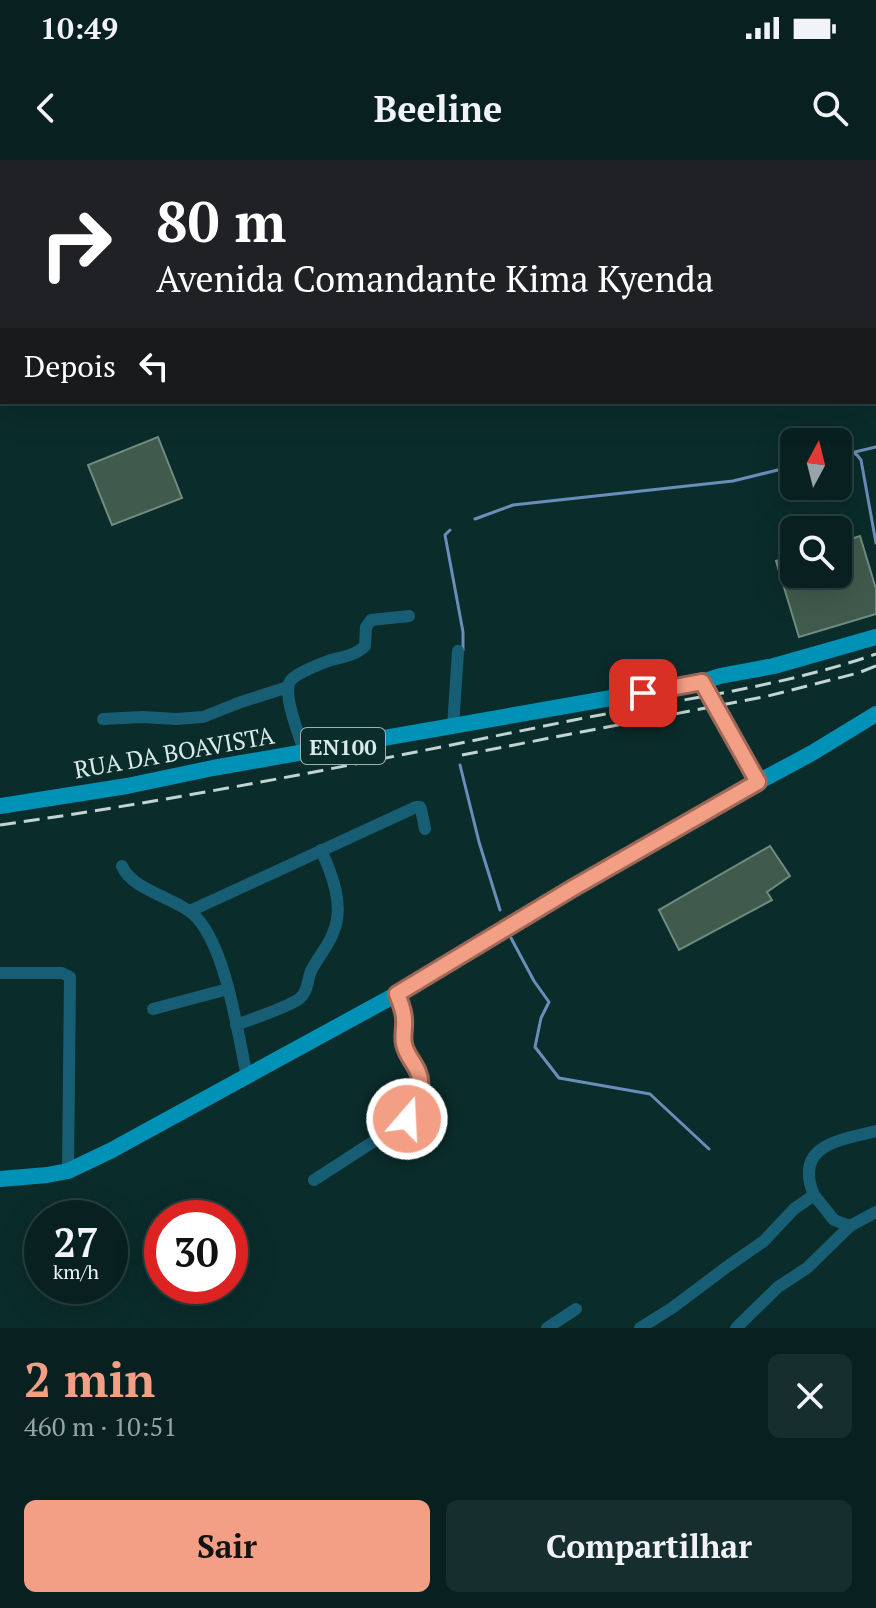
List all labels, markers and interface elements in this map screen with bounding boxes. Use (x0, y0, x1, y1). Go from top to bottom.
text: 10:49 (40, 8, 118, 48)
text: Beeline (374, 85, 502, 132)
icon: back (24, 86, 68, 130)
icon: search (808, 86, 852, 130)
text: 80 m (156, 184, 286, 258)
icon: right (24, 192, 128, 296)
text: Avenida Comandante Kima Kyenda (156, 255, 714, 302)
icon: left (132, 344, 176, 388)
text: Depois (24, 346, 116, 386)
north arrow (780, 428, 852, 500)
map controls (780, 428, 852, 588)
button: search (780, 516, 852, 588)
pin (609, 659, 677, 727)
icon: arrive (621, 671, 665, 715)
street label: RUA DA BOAVISTA (71, 719, 277, 785)
road number: EN100 (301, 728, 385, 764)
position arrow (365, 1077, 449, 1161)
speed limit sign: 30 (144, 1200, 248, 1304)
text: 27 (53, 1215, 99, 1268)
text: km/h (53, 1258, 99, 1285)
text: 2 min (24, 1347, 155, 1411)
button: close (768, 1354, 852, 1438)
text: 460 m · 10:51 (24, 1409, 177, 1443)
button: Sair (24, 1500, 430, 1592)
button: Compartilhar (446, 1500, 852, 1592)

